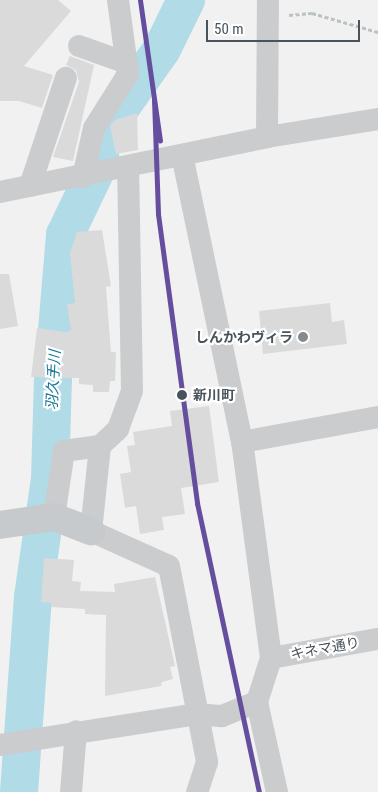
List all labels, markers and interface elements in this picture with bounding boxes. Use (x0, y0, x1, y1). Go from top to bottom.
scale bar (208, 10, 362, 42)
text: 50 m (214, 20, 244, 38)
place label: しんかわヴィラ (195, 329, 293, 345)
marker: しんかわヴィラ (297, 331, 309, 343)
water label: 羽久手川 (43, 350, 65, 410)
place label: 新川町 (193, 387, 235, 403)
marker: 新川町 (175, 388, 189, 402)
street label: キネマ通り (289, 634, 361, 662)

